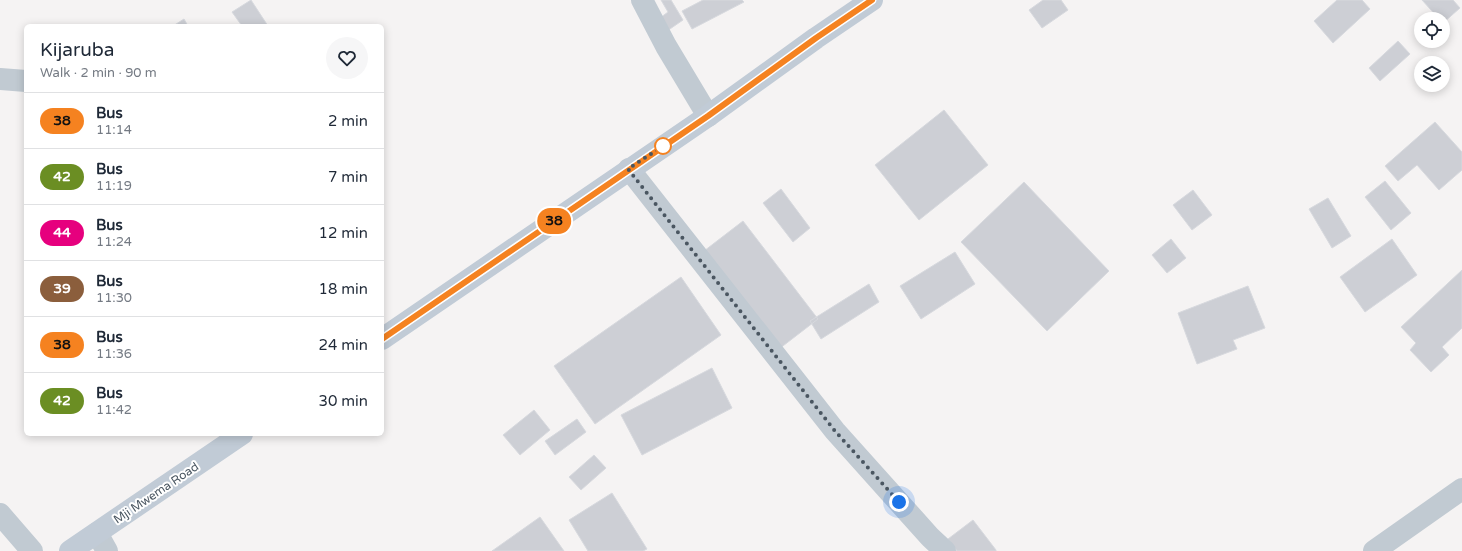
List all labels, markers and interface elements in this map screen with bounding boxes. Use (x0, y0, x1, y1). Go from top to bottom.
map controls (1414, 12, 1450, 92)
button: locate (1414, 12, 1450, 48)
button: heart (326, 37, 368, 79)
text: Kijaruba (40, 39, 114, 61)
button: layers (1414, 56, 1450, 92)
text: Walk · 2 min · 90 m (40, 65, 157, 81)
text: Bus (96, 104, 123, 122)
text: 38 (53, 112, 71, 129)
text: 2 min (328, 112, 368, 130)
text: 11:14 (96, 122, 132, 138)
unlabelled marker (654, 137, 672, 155)
text: Bus (96, 160, 123, 178)
text: 42 (53, 168, 71, 185)
text: 7 min (328, 168, 368, 186)
text: 11:19 (96, 178, 132, 194)
line badge: 38 (536, 208, 572, 234)
text: 38 (545, 212, 563, 229)
text: Bus (96, 216, 123, 234)
text: 44 (53, 224, 71, 241)
text: 12 min (319, 224, 368, 242)
text: 11:24 (96, 234, 132, 250)
text: Bus (96, 272, 123, 290)
text: 39 (53, 280, 71, 297)
text: 18 min (319, 280, 368, 298)
text: 11:30 (96, 290, 132, 306)
text: Bus (96, 328, 123, 346)
text: 38 (53, 336, 71, 353)
text: 24 min (319, 336, 368, 354)
text: 11:36 (96, 346, 132, 362)
text: Bus (96, 384, 123, 402)
text: 42 (53, 392, 71, 409)
text: 30 min (319, 392, 368, 410)
text: 11:42 (96, 402, 132, 418)
street label: Mji Mwema Road (111, 459, 201, 527)
your location (889, 492, 909, 512)

